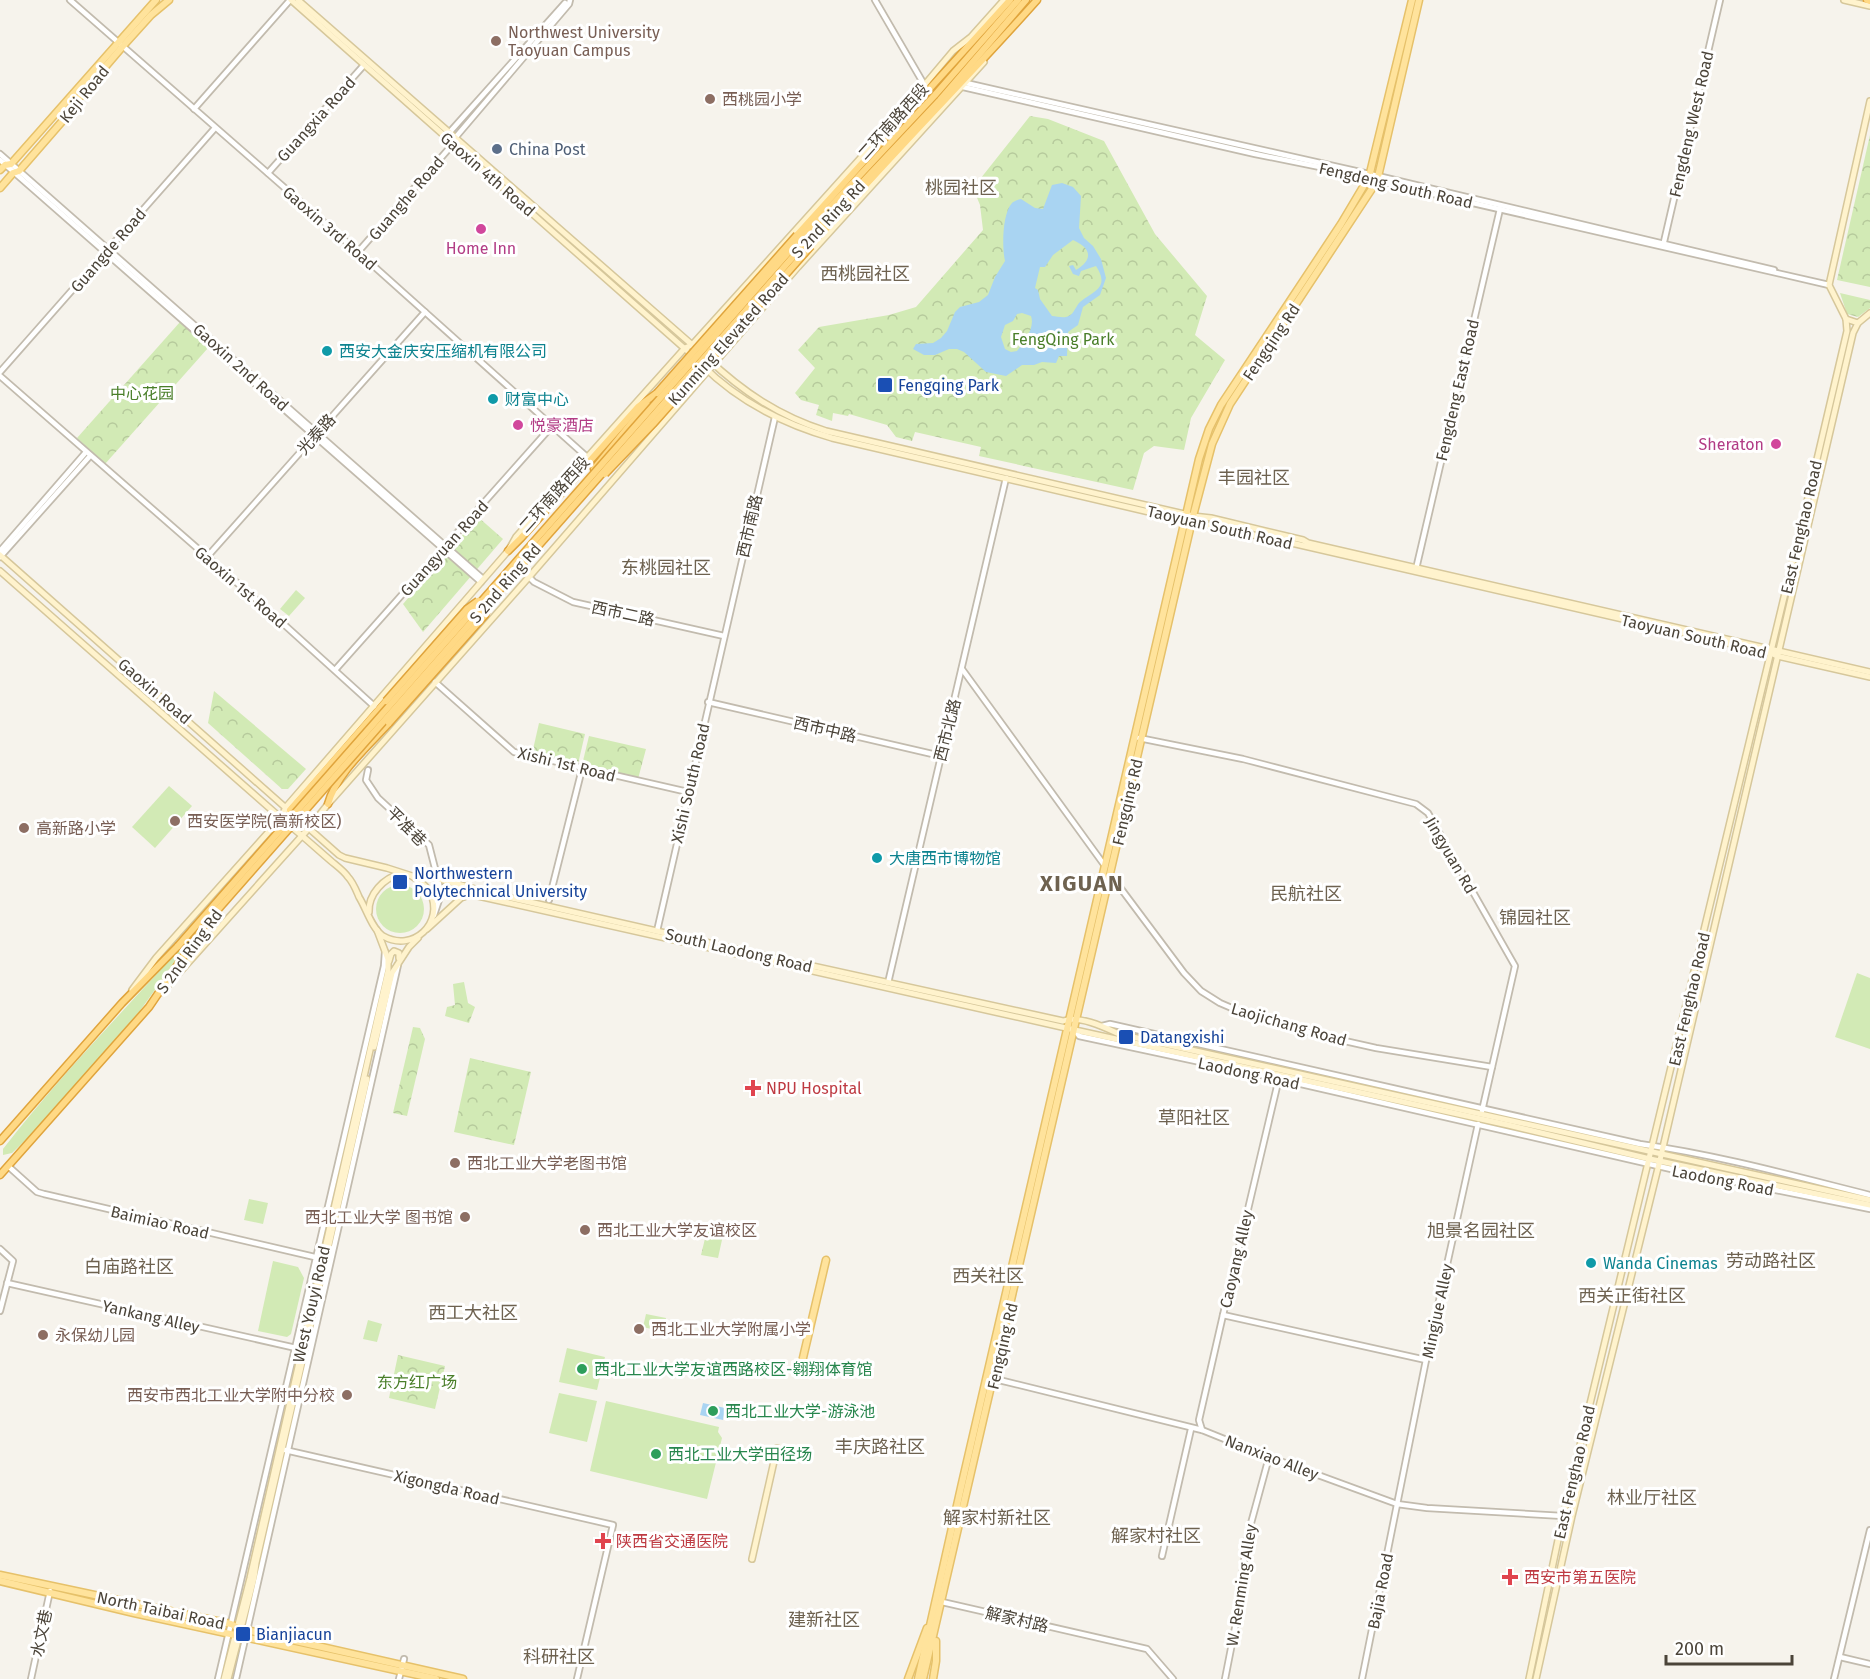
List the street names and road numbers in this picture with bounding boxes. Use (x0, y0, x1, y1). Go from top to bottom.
street label: Fengdeng West Road (1665, 49, 1718, 199)
street label: Keji Road (56, 62, 113, 127)
street label: Guangxia Road (273, 73, 360, 166)
street label: 二环南路西段 (854, 79, 933, 163)
street label: Gaoxin 4th Road (437, 128, 539, 220)
street label: Guanghe Road (365, 152, 448, 244)
street label: Fengdeng South Road (1317, 159, 1475, 212)
street label: S 2nd Ring Rd (788, 177, 869, 262)
street label: Gaoxin 3rd Road (279, 182, 381, 274)
street label: Guangde Road (67, 204, 150, 296)
street label: Kunming Elevated Road (664, 269, 793, 409)
street label: Fengqing Rd (1239, 300, 1304, 384)
street label: Fengdeng East Road (1432, 317, 1483, 463)
street label: Gaoxin 2nd Road (189, 320, 292, 415)
street label: 光泰路 (293, 410, 339, 459)
street label: 二环南路西段 (515, 452, 594, 536)
street label: East Fenghao Road (1777, 458, 1826, 596)
street label: 西市南路 (733, 493, 766, 559)
street label: Guangyuan Road (396, 497, 492, 600)
street label: Taoyuan South Road (1145, 502, 1294, 553)
street label: S 2nd Ring Rd (466, 540, 545, 627)
street label: Gaoxin 1st Road (191, 542, 290, 632)
street label: 西市二路 (590, 598, 656, 629)
street label: Taoyuan South Road (1619, 611, 1768, 662)
street label: Gaoxin Road (114, 654, 195, 728)
street label: 西市北路 (931, 697, 964, 763)
street label: 西市中路 (792, 713, 858, 746)
street label: Xishi South Road (667, 721, 714, 845)
street label: Xishi 1st Road (516, 743, 618, 786)
street label: Fengqing Rd (1108, 757, 1147, 847)
street label: 平准巷 (383, 803, 430, 850)
street label: Jingyuan Rd (1421, 813, 1480, 897)
street label: S 2nd Ring Rd (153, 906, 226, 997)
street label: South Laodong Road (663, 924, 814, 977)
street label: East Fenghao Road (1665, 930, 1714, 1068)
street label: Laojichang Road (1229, 999, 1349, 1050)
street label: Laodong Road (1196, 1053, 1302, 1094)
street label: Laodong Road (1670, 1161, 1776, 1200)
street label: Baimiao Road (109, 1202, 211, 1243)
street label: Caoyang Alley (1216, 1208, 1257, 1310)
street label: West Youyi Road (289, 1244, 334, 1364)
street label: Mingjue Alley (1418, 1262, 1457, 1360)
street label: Yankang Alley (100, 1296, 201, 1337)
street label: Fengqing Rd (983, 1301, 1022, 1391)
street label: East Fenghao Road (1550, 1403, 1599, 1541)
street label: Nanxiao Alley (1222, 1431, 1321, 1484)
street label: Xigongda Road (392, 1466, 501, 1509)
street label: W. Renming Alley (1222, 1522, 1261, 1648)
street label: Bajia Road (1364, 1551, 1397, 1631)
street label: North Taibai Road (95, 1588, 227, 1633)
street label: 解家村路 (984, 1603, 1050, 1636)
street label: 水文巷 (27, 1608, 56, 1659)

